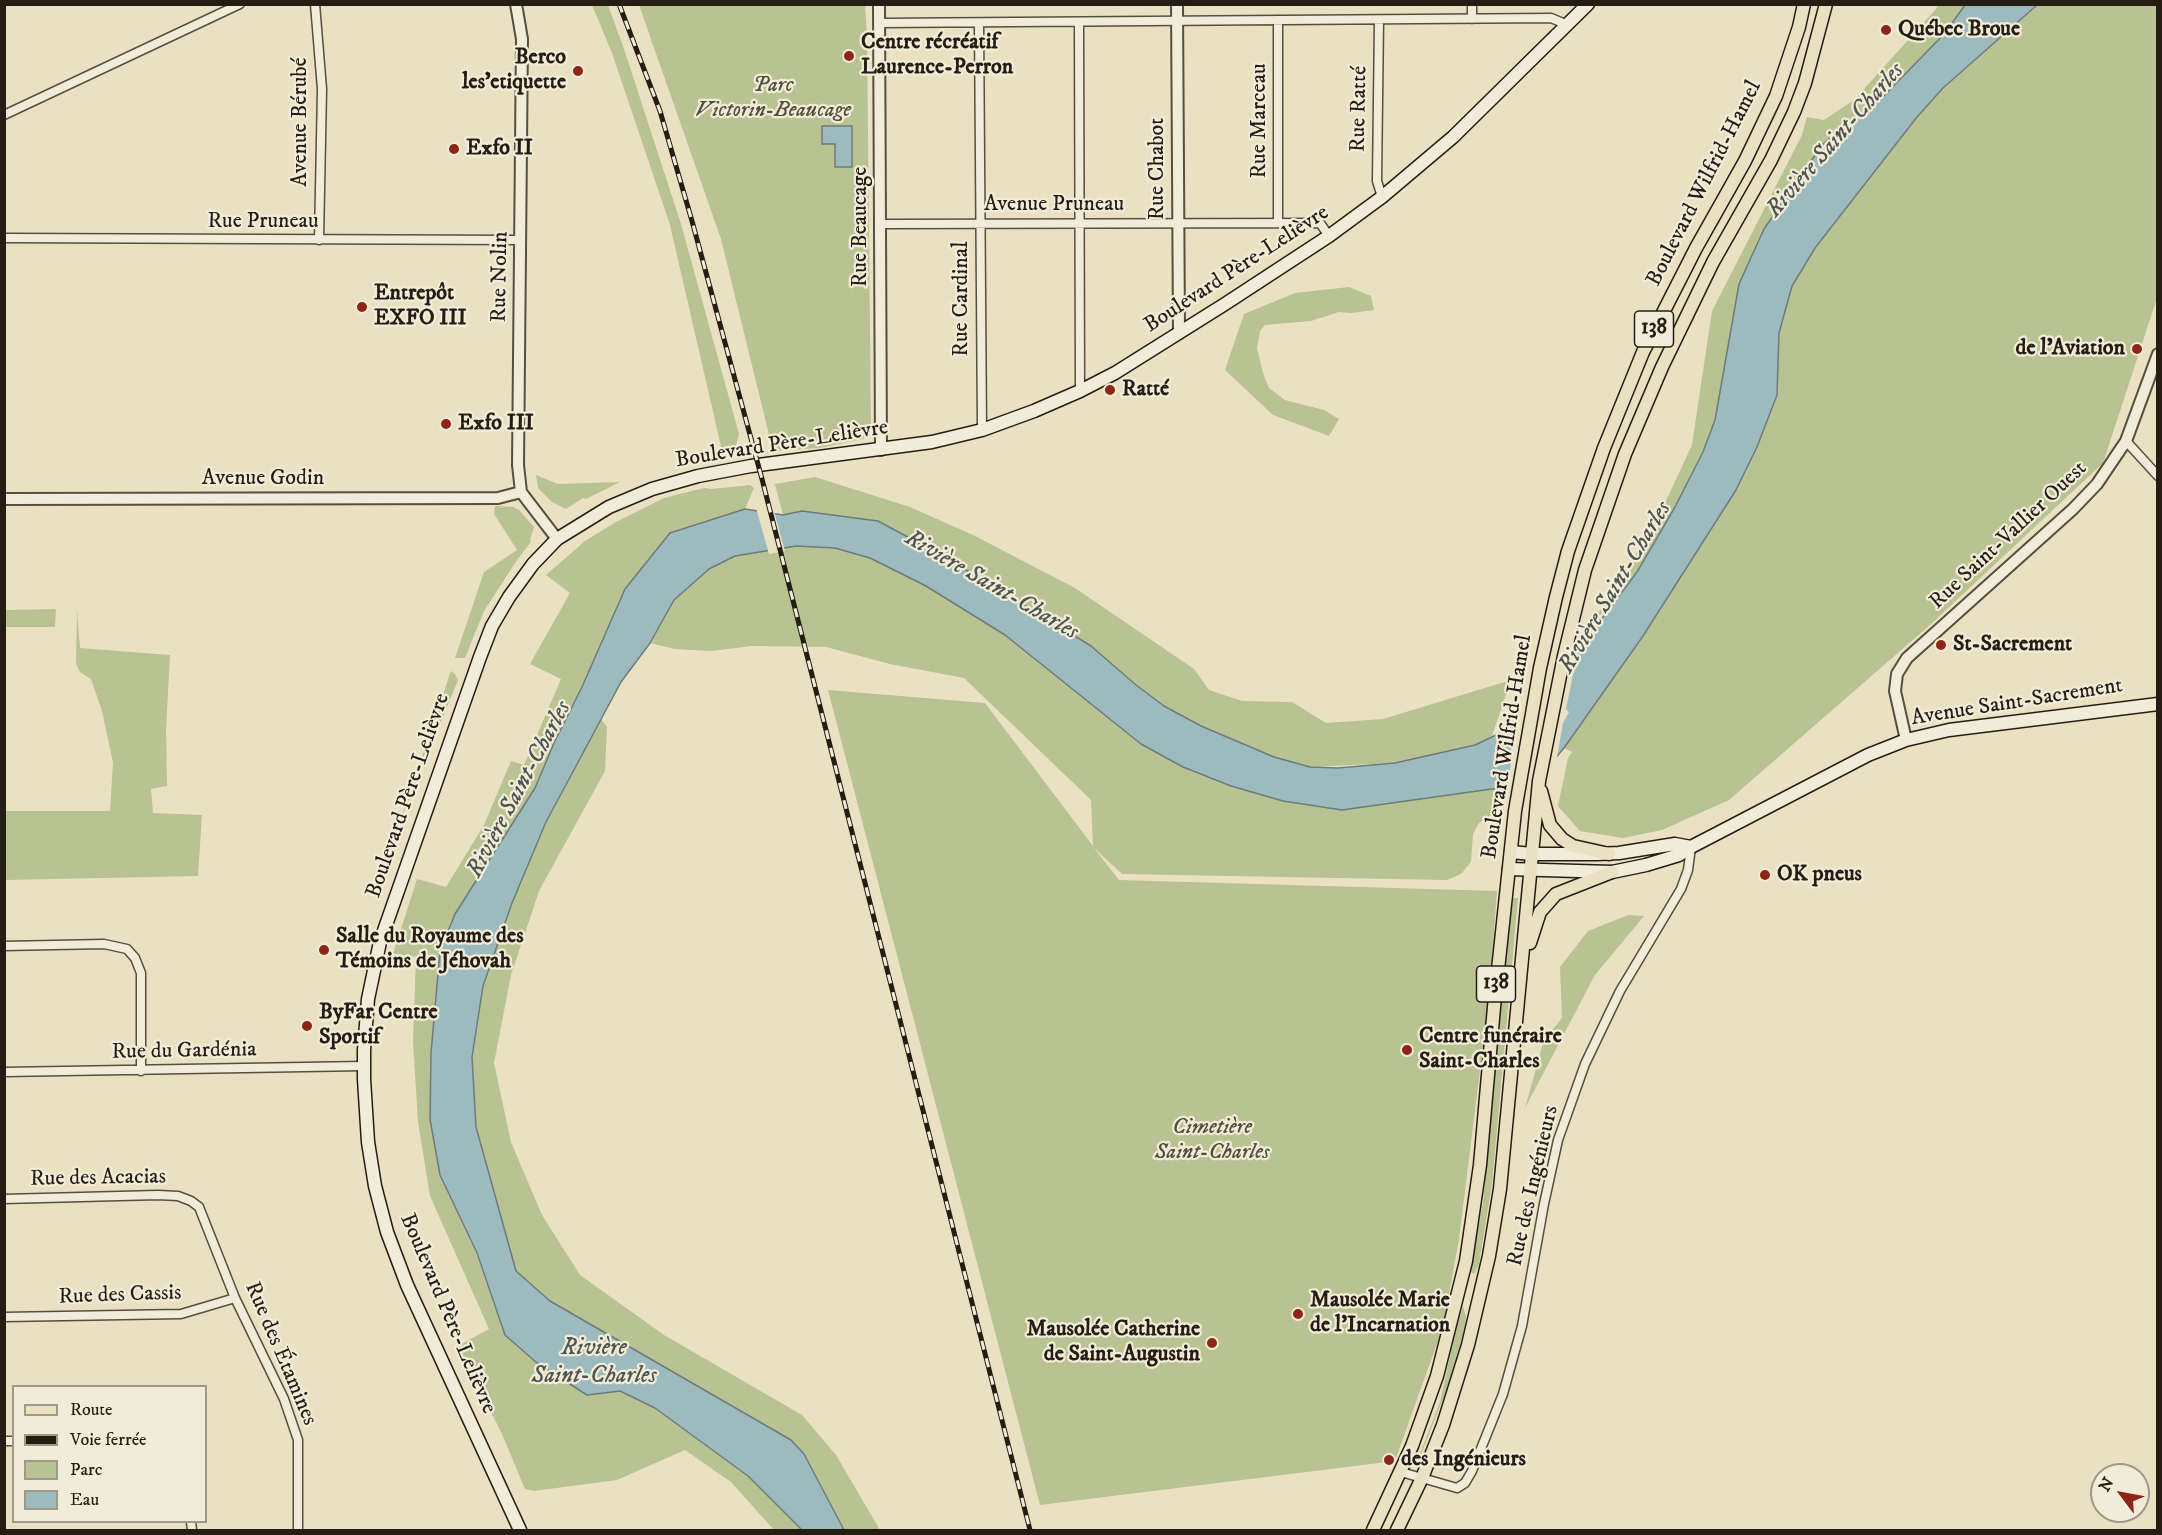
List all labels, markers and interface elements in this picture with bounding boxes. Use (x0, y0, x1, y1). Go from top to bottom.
place label: Québec Broue (1898, 17, 2020, 43)
marker: Québec Broue (1879, 23, 1893, 37)
place label: Centre récréatif Laurence-Perron (861, 30, 1013, 82)
place label: Berco les'etiquette (462, 45, 566, 96)
marker: Centre récréatif Laurence-Perron (842, 49, 856, 63)
street label: Avenue Bérubé (288, 57, 314, 187)
water label: Rivière Saint-Charles (1761, 58, 1911, 224)
street label: Rue Marceau (1247, 63, 1273, 179)
marker: Berco les'etiquette (571, 64, 585, 78)
street label: Rue Ratté (1346, 66, 1374, 152)
park label: Parc Victorin-Beaucage (695, 73, 851, 124)
street label: Boulevard Wilfrid-Hamel (1642, 77, 1768, 291)
street label: Rue Chabot (1145, 118, 1171, 220)
place label: Exfo II (466, 136, 533, 162)
marker: Exfo II (447, 142, 461, 156)
street label: Rue Beaucage (848, 167, 874, 287)
street label: Avenue Pruneau (984, 192, 1124, 218)
street label: Boulevard Père-Lelièvre (1140, 200, 1334, 340)
street label: Rue Pruneau (207, 209, 319, 235)
street label: Rue Nolin (487, 231, 515, 323)
street label: Rue Cardinal (949, 241, 975, 357)
place label: Entrepôt EXFO III (374, 281, 467, 332)
marker: Entrepôt EXFO III (355, 300, 369, 314)
road number: 138 (1634, 311, 1674, 347)
place label: de l'Aviation (2015, 336, 2125, 362)
marker: de l'Aviation (2130, 342, 2144, 356)
place label: Ratté (1122, 377, 1169, 403)
marker: Ratté (1103, 383, 1117, 397)
place label: Exfo III (458, 411, 534, 437)
street label: Boulevard Père-Lelièvre (674, 415, 890, 475)
marker: Exfo III (439, 417, 453, 431)
street label: Rue Saint-Vallier Ouest (1925, 456, 2093, 616)
street label: Avenue Godin (202, 466, 324, 492)
water label: Rivière Saint-Charles (1553, 497, 1679, 679)
water label: Rivière Saint-Charles (899, 525, 1083, 647)
place label: St-Sacrement (1953, 632, 2072, 658)
street label: Boulevard Wilfrid-Hamel (1477, 633, 1539, 861)
marker: St-Sacrement (1934, 638, 1948, 652)
street label: Avenue Saint-Sacrement (1909, 673, 2125, 733)
street label: Boulevard Père-Lelièvre (362, 690, 456, 902)
water label: Rivière Saint-Charles (461, 697, 579, 883)
place label: OK pneus (1777, 862, 1862, 888)
marker: OK pneus (1758, 868, 1772, 882)
place label: Salle du Royaume des Témoins de Jéhovah (336, 924, 524, 975)
marker: Salle du Royaume des Témoins de Jéhovah (317, 943, 331, 957)
road number: 138 (1476, 966, 1516, 1002)
place label: ByFar Centre Sportif (319, 1000, 438, 1052)
marker: ByFar Centre Sportif (300, 1019, 314, 1033)
place label: Centre funéraire Saint-Charles (1419, 1024, 1562, 1076)
street label: Rue du Gardénia (111, 1038, 257, 1066)
marker: Centre funéraire Saint-Charles (1400, 1043, 1414, 1057)
street label: Rue des Ingénieurs (1503, 1103, 1565, 1269)
park label: Cimetière Saint-Charles (1155, 1115, 1269, 1166)
street label: Rue des Acacias (30, 1165, 166, 1193)
street label: Boulevard Père-Lelièvre (393, 1210, 501, 1418)
street label: Rue des Étamines (238, 1278, 322, 1430)
street label: Rue des Cassis (58, 1281, 182, 1311)
place label: Mausolée Marie de l'Incarnation (1310, 1288, 1450, 1340)
marker: Mausolée Marie de l'Incarnation (1291, 1307, 1305, 1321)
place label: Mausolée Catherine de Saint-Augustin (1027, 1317, 1200, 1368)
water label: Rivière Saint-Charles (531, 1335, 657, 1391)
marker: Mausolée Catherine de Saint-Augustin (1205, 1336, 1219, 1350)
legend (12, 1385, 207, 1523)
text: Route (70, 1399, 113, 1421)
text: Voie ferrée (70, 1429, 147, 1451)
place label: des Ingénieurs (1401, 1447, 1526, 1473)
marker: des Ingénieurs (1382, 1453, 1396, 1467)
text: Parc (70, 1459, 102, 1481)
north arrow (2090, 1463, 2150, 1523)
text: N (2094, 1474, 2118, 1495)
text: Eau (70, 1489, 99, 1511)

